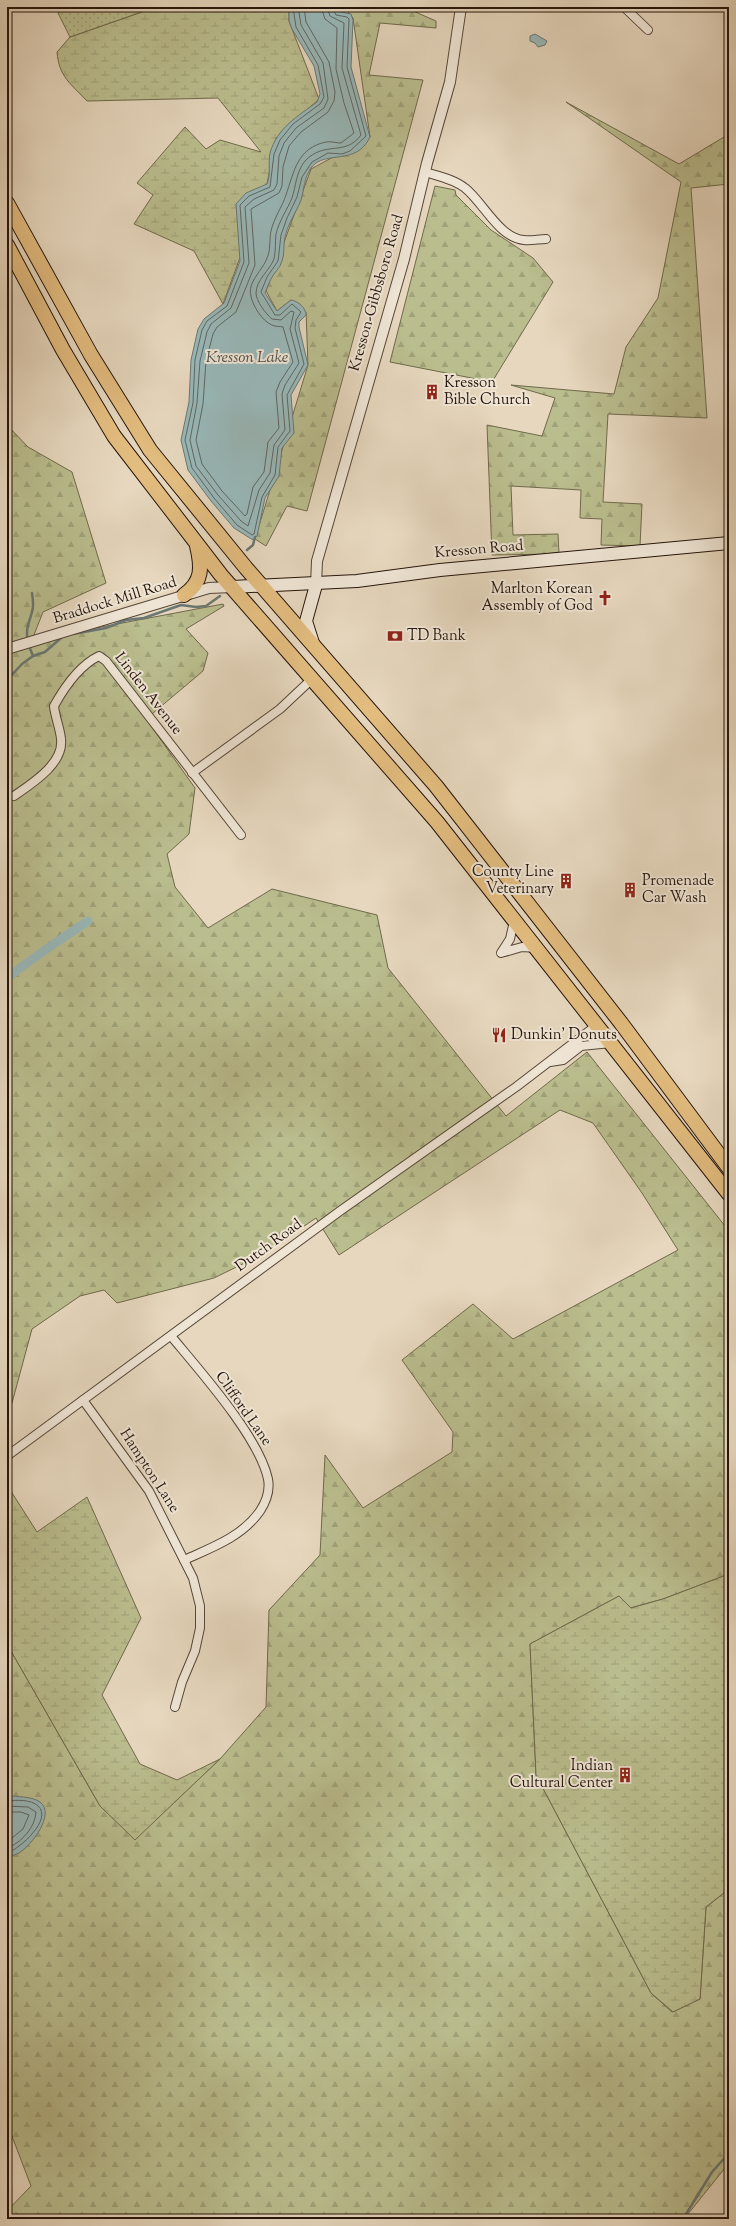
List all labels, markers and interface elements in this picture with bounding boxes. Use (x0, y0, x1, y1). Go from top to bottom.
street label: Kresson-Gibbsboro Road (345, 211, 410, 374)
water label: Kresson Lake (206, 347, 288, 370)
place label: Kresson Bible Church (444, 373, 531, 411)
building icon: Kresson Bible Church (423, 383, 441, 401)
street label: Kresson Road (434, 536, 525, 564)
street label: Braddock Mill Road (51, 572, 180, 630)
place label: Marlton Korean Assembly of God (481, 579, 594, 617)
church icon: Marlton Korean Assembly of God (596, 589, 614, 607)
place label: TD Bank (407, 626, 466, 647)
bank icon: TD Bank (386, 627, 404, 645)
street label: Linden Avenue (109, 648, 187, 740)
place label: County Line Veterinary (472, 862, 555, 900)
place label: Promenade Car Wash (642, 871, 714, 909)
building icon: County Line Veterinary (557, 872, 575, 890)
building icon: Promenade Car Wash (621, 881, 639, 899)
place label: Dunkin' Donuts (511, 1025, 617, 1046)
restaurant icon: Dunkin' Donuts (490, 1026, 508, 1044)
street label: Dutch Road (231, 1214, 307, 1277)
street label: Clifford Lane (210, 1368, 276, 1450)
street label: Hampton Lane (114, 1425, 184, 1517)
place label: Indian Cultural Center (510, 1756, 613, 1794)
building icon: Indian Cultural Center (616, 1766, 634, 1784)

